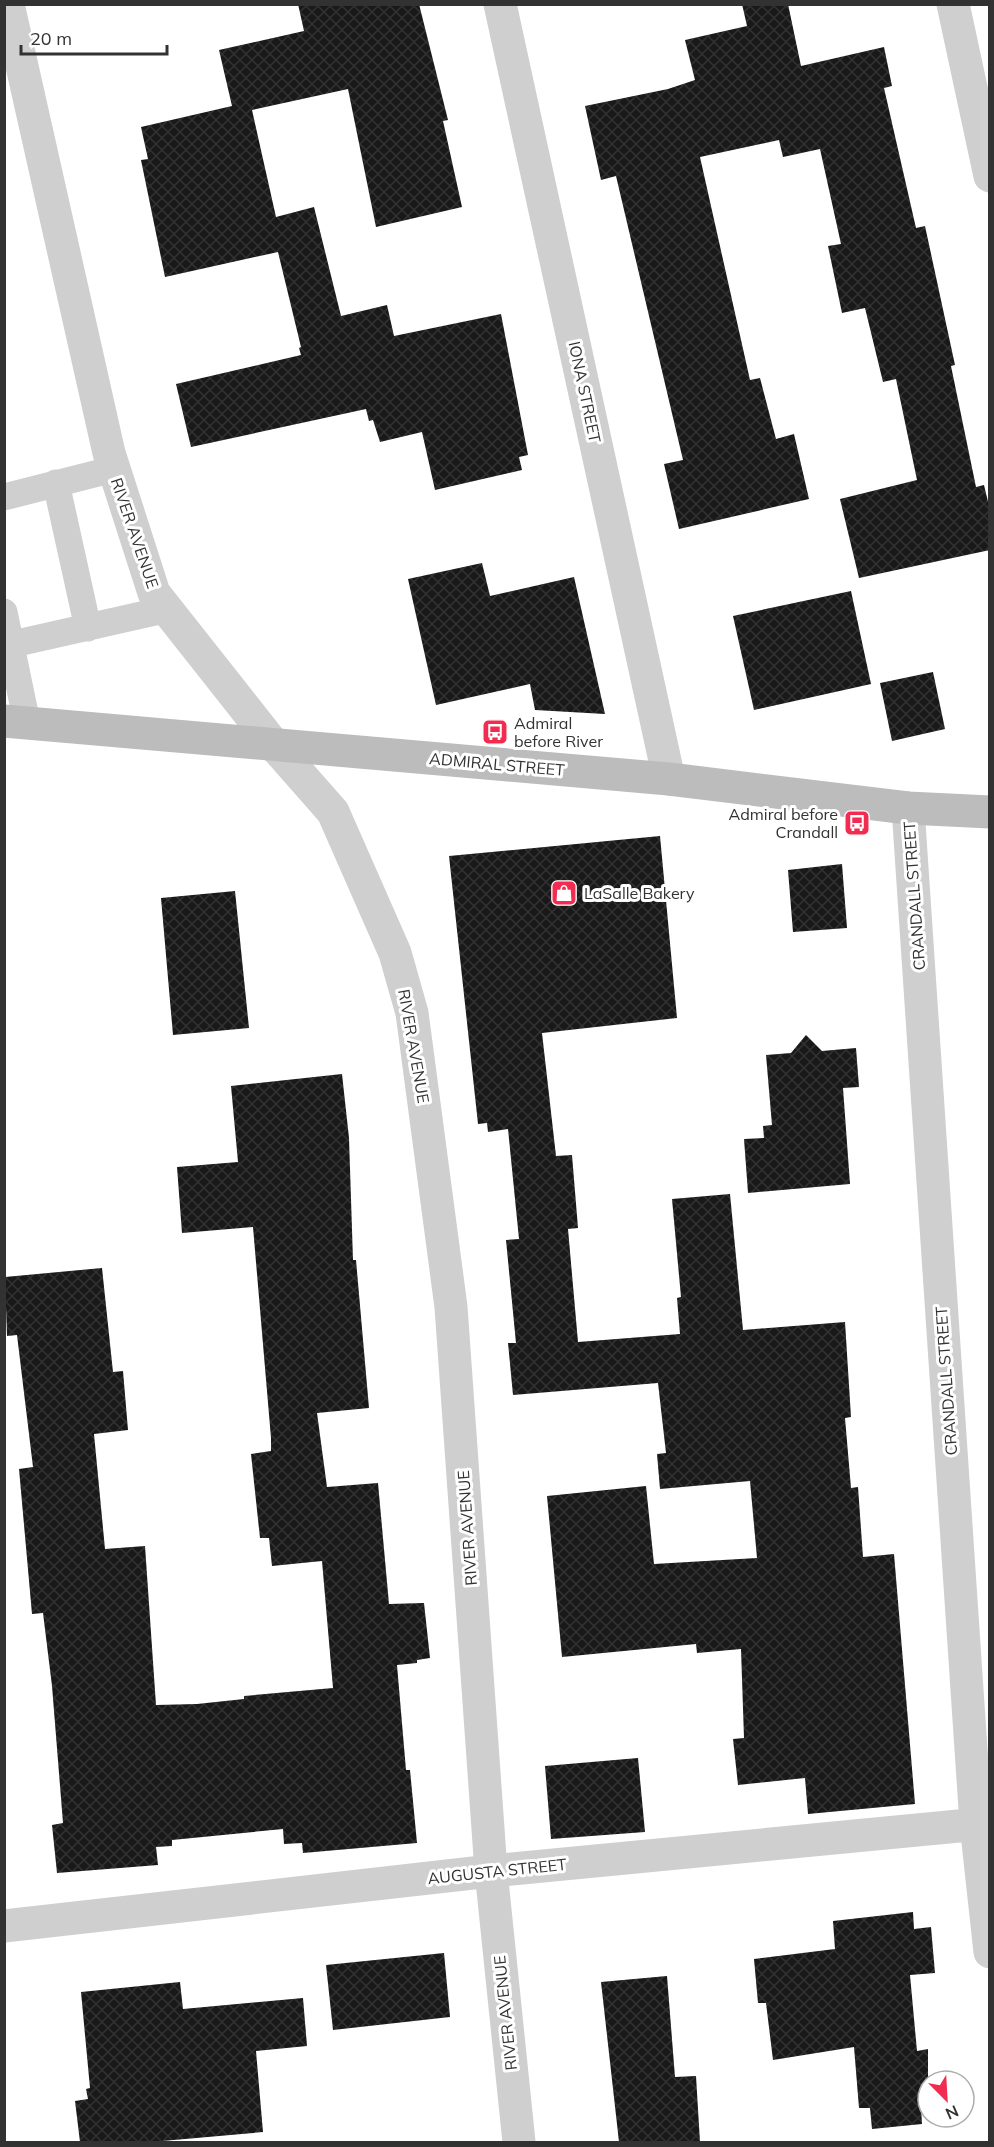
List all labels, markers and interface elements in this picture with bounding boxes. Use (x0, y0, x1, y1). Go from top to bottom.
scale bar (21, 18, 166, 56)
text: 20 m (30, 27, 72, 50)
street label: IONA STREET (564, 339, 606, 445)
street label: RIVER AVENUE (107, 475, 163, 591)
place label: Admiral before River (514, 713, 603, 751)
bus stop icon: Admiral before River (480, 717, 510, 747)
street label: ADMIRAL STREET (428, 748, 566, 780)
place label: Admiral before Crandall (729, 804, 838, 842)
bus stop icon: Admiral before Crandall (842, 808, 872, 838)
street label: CRANDALL STREET (899, 820, 929, 971)
shop icon: LaSalle Bakery (549, 878, 579, 908)
place label: LaSalle Bakery (584, 883, 695, 903)
street label: RIVER AVENUE (394, 987, 434, 1105)
street label: CRANDALL STREET (931, 1305, 961, 1456)
street label: RIVER AVENUE (453, 1470, 481, 1586)
street label: AUGUSTA STREET (427, 1854, 568, 1888)
street label: RIVER AVENUE (489, 1954, 521, 2072)
north arrow (916, 2069, 976, 2129)
text: N (943, 2101, 962, 2124)

